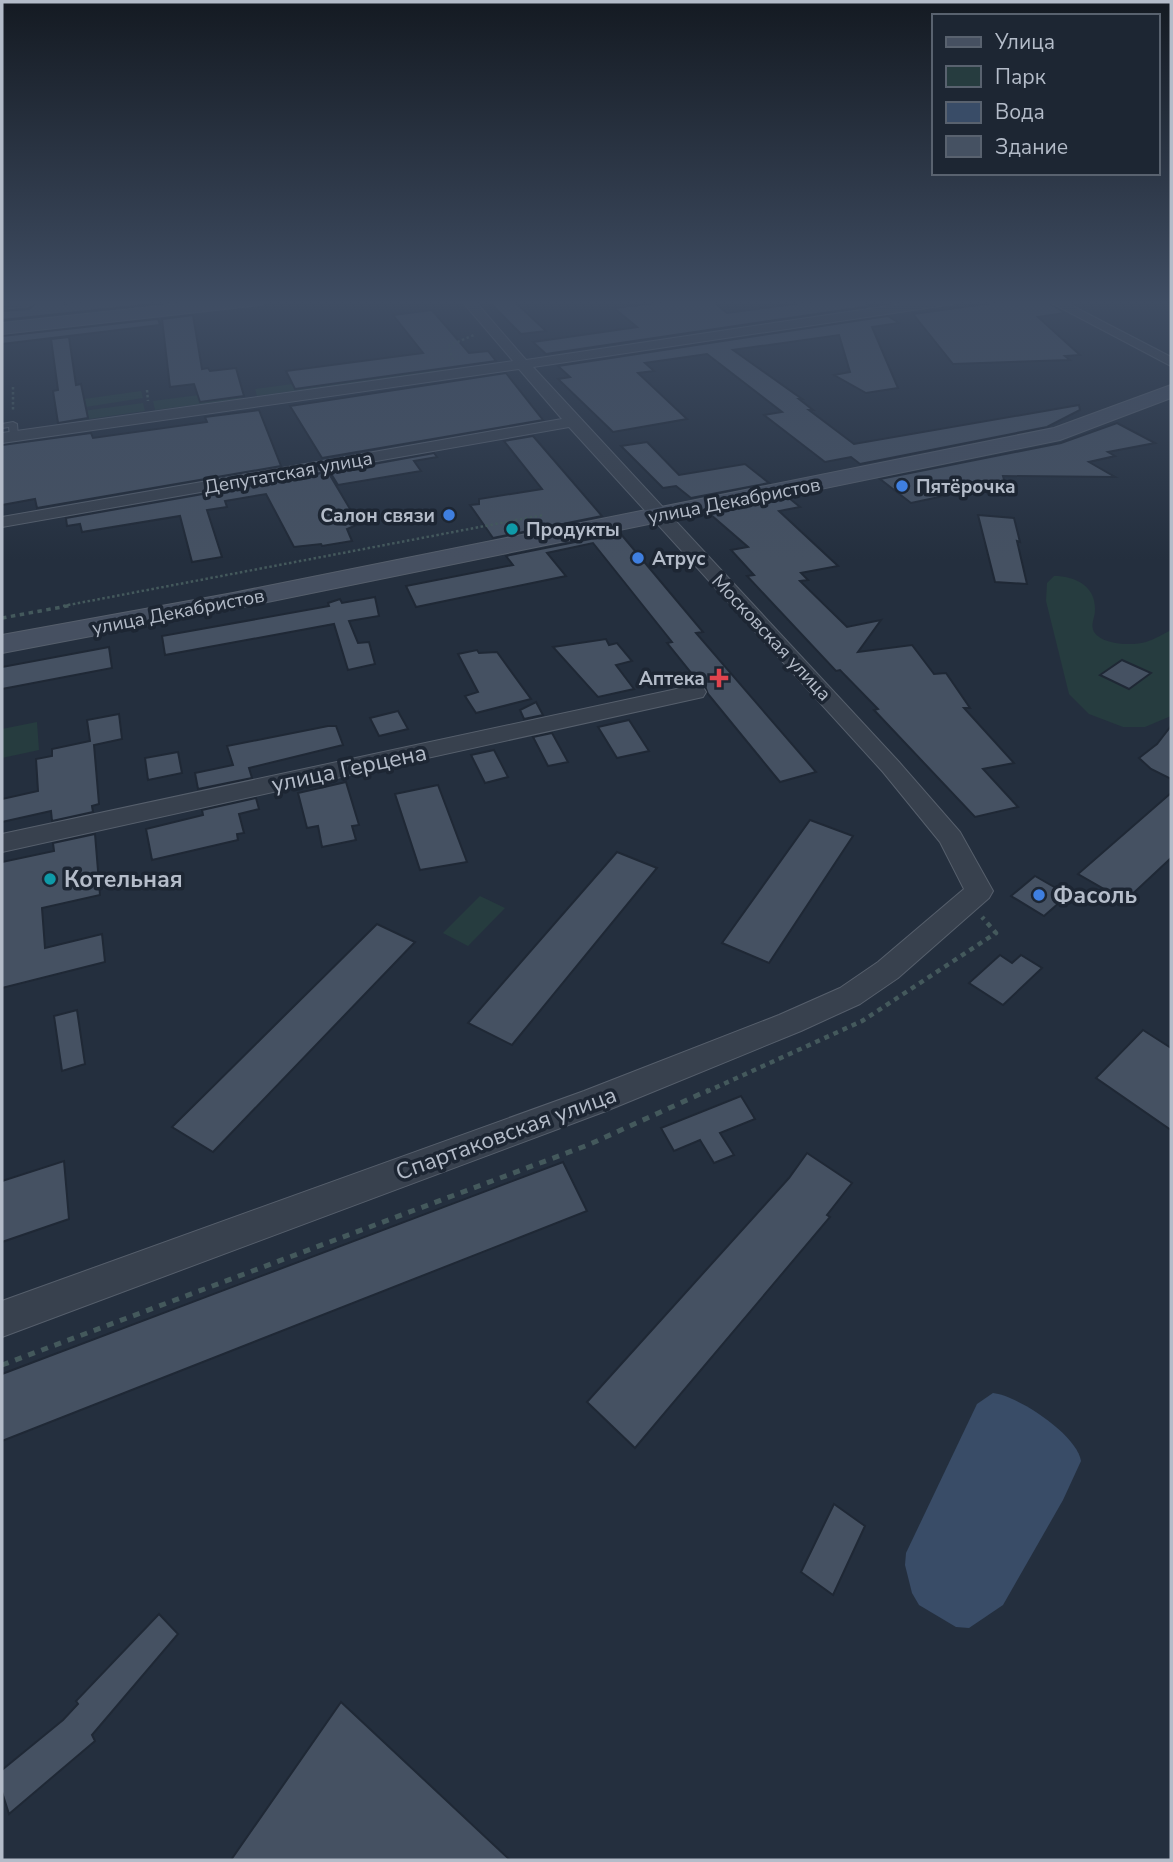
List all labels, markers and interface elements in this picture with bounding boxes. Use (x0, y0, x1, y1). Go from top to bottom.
legend (932, 14, 1159, 175)
text: Улица (994, 28, 1055, 56)
text: Парк (995, 63, 1047, 91)
text: Вода (995, 98, 1045, 126)
text: Здание (995, 133, 1068, 161)
street label: Депутатская улица (202, 445, 374, 501)
street label: улица Декабристов (646, 472, 822, 530)
place label: Пятёрочка (916, 474, 1016, 500)
marker: Пятёрочка (894, 478, 910, 494)
place label: Салон связи (320, 503, 435, 529)
marker: Салон связи (441, 507, 457, 523)
place label: Продукты (526, 517, 620, 543)
marker: Продукты (504, 521, 520, 537)
place label: Атрус (652, 546, 705, 572)
marker: Атрус (630, 550, 646, 566)
street label: Московская улица (706, 569, 837, 707)
street label: улица Декабристов (90, 583, 266, 641)
place label: Аптека (639, 666, 705, 692)
marker: Аптека (711, 670, 727, 686)
street label: улица Герцена (269, 737, 430, 800)
place label: Котельная (64, 864, 183, 895)
marker: Котельная (42, 871, 58, 887)
place label: Фасоль (1053, 880, 1137, 911)
marker: Фасоль (1031, 887, 1047, 903)
street label: Спартаковская улица (391, 1079, 621, 1188)

